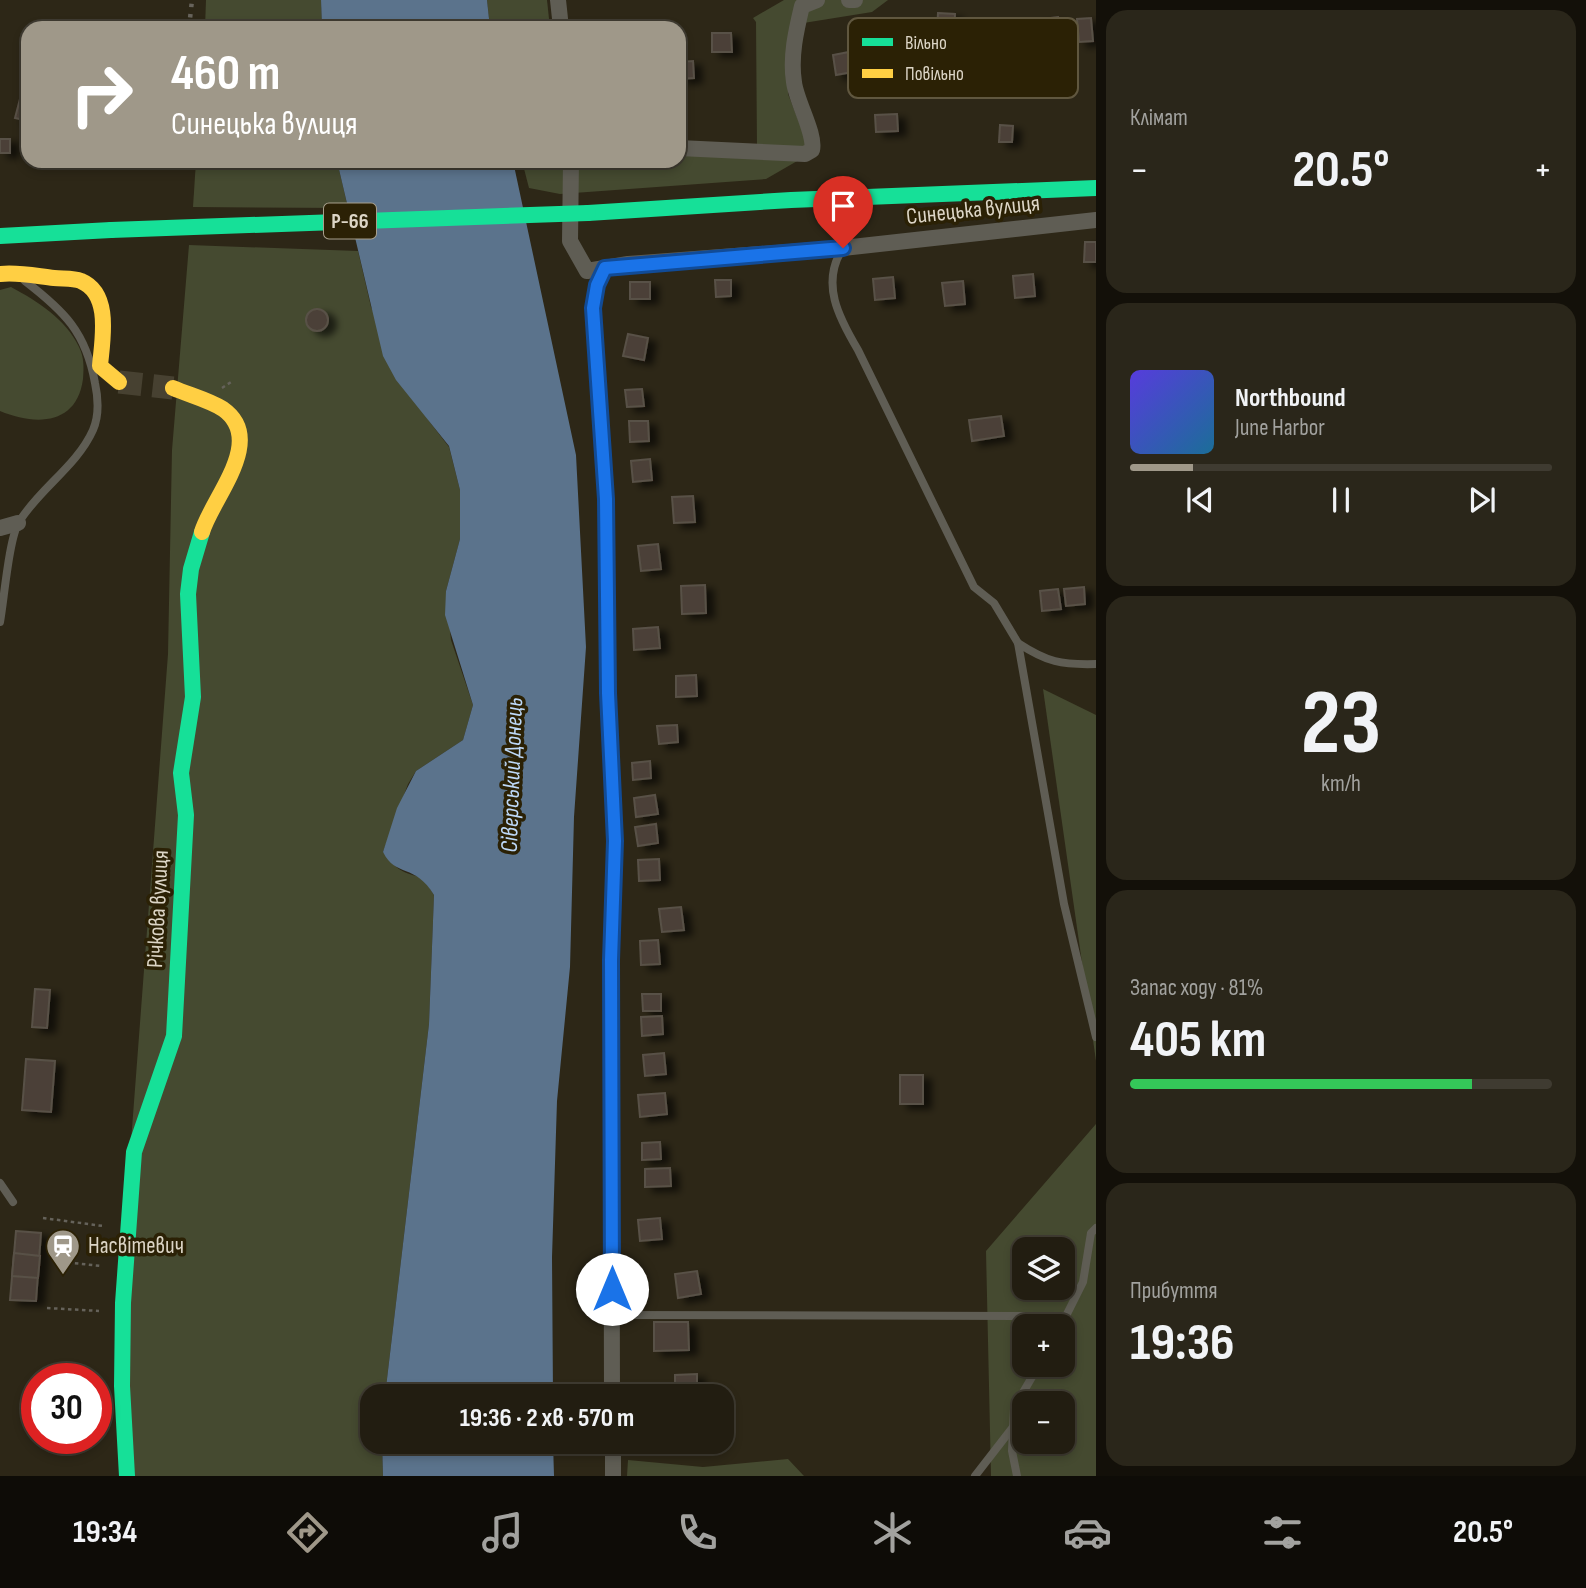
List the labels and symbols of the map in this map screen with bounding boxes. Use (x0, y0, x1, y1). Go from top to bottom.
legend (848, 18, 1078, 98)
text: Вільно (905, 32, 947, 55)
text: Повільно (905, 63, 964, 86)
pin (813, 176, 873, 248)
street label: Синецька вулиця (905, 189, 1041, 231)
road number: Р-66 (324, 204, 376, 238)
water label: Сіверський Донець (495, 697, 529, 853)
street label: Річкова вулиця (141, 849, 175, 969)
station icon: Насвітевич (44, 1227, 82, 1276)
place label: Насвітевич (88, 1232, 184, 1260)
position arrow (575, 1252, 649, 1326)
speed limit sign: 30 (21, 1363, 112, 1454)

